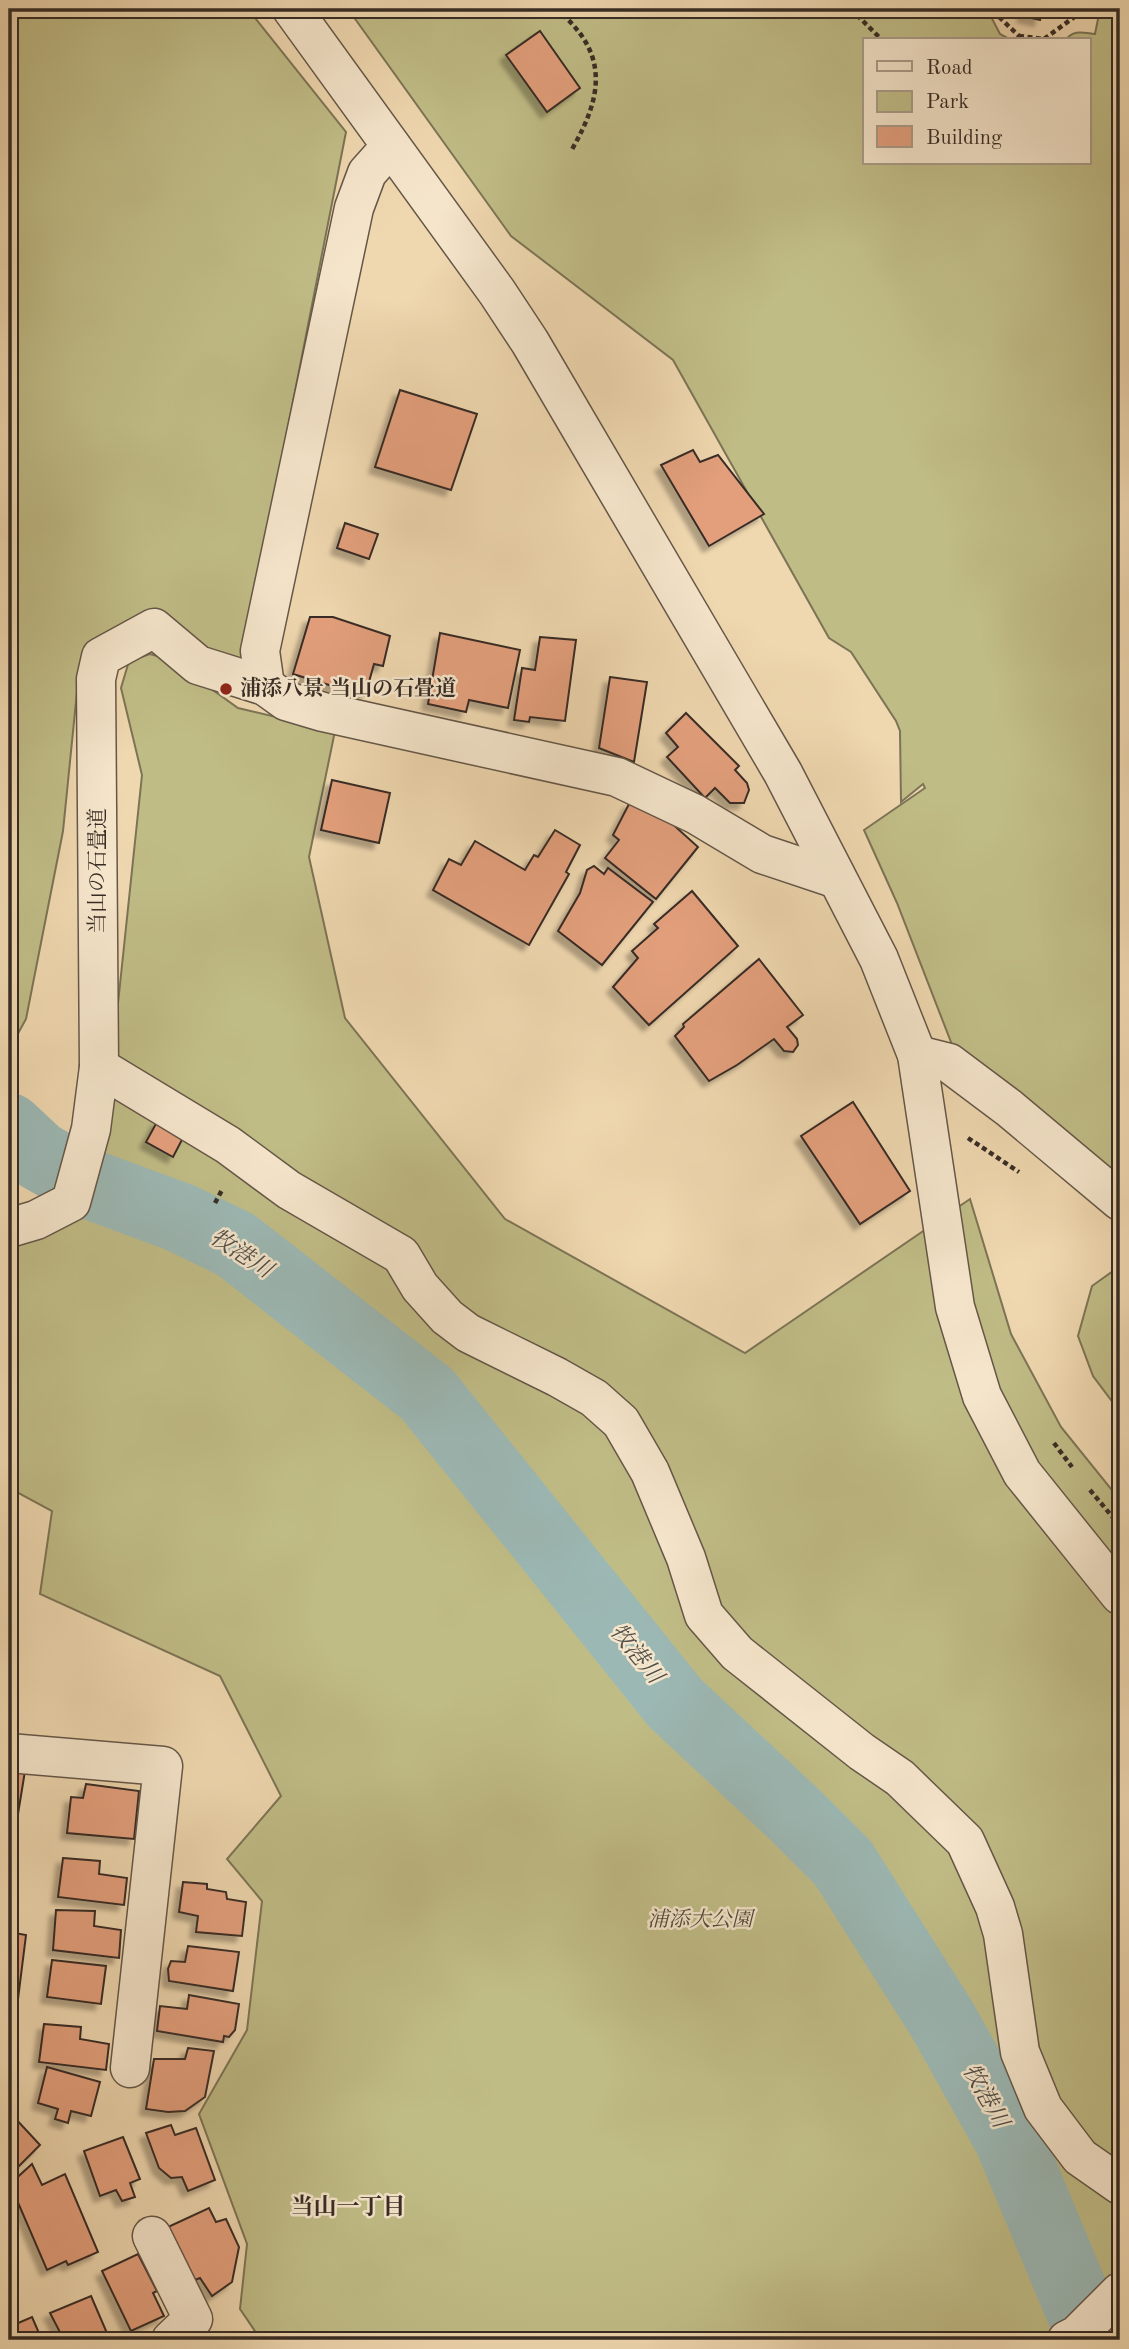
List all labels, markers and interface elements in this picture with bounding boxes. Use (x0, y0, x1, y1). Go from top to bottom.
legend (863, 38, 1090, 164)
text: Road (926, 58, 973, 79)
text: Park (926, 92, 969, 113)
text: Building (926, 128, 1003, 149)
place label: 浦添八景 当山の石畳道 (240, 676, 456, 700)
marker: 浦添八景 当山の石畳道 (218, 681, 234, 697)
street label: 当山の石畳道 (86, 808, 109, 934)
water label: 牧港川 (206, 1224, 280, 1284)
water label: 牧港川 (605, 1619, 670, 1690)
park label: 浦添大公園 (648, 1908, 755, 1931)
water label: 牧港川 (958, 2059, 1015, 2134)
district label: 当山一丁目 (291, 2194, 406, 2219)

